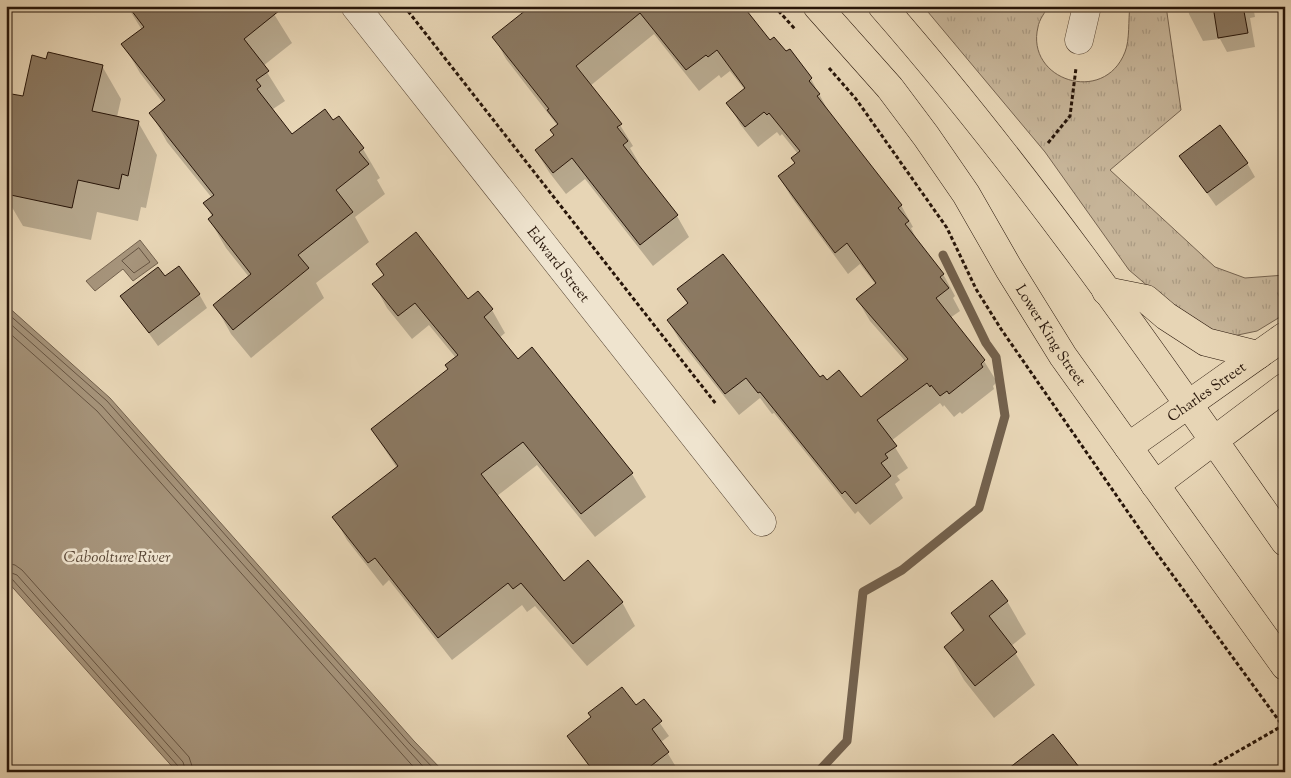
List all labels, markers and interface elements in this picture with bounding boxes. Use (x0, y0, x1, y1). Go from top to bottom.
street label: Edward Street (521, 223, 594, 308)
street label: Lower King Street (1009, 281, 1090, 391)
street label: Charles Street (1164, 358, 1251, 428)
water label: Caboolture River (63, 547, 171, 570)

